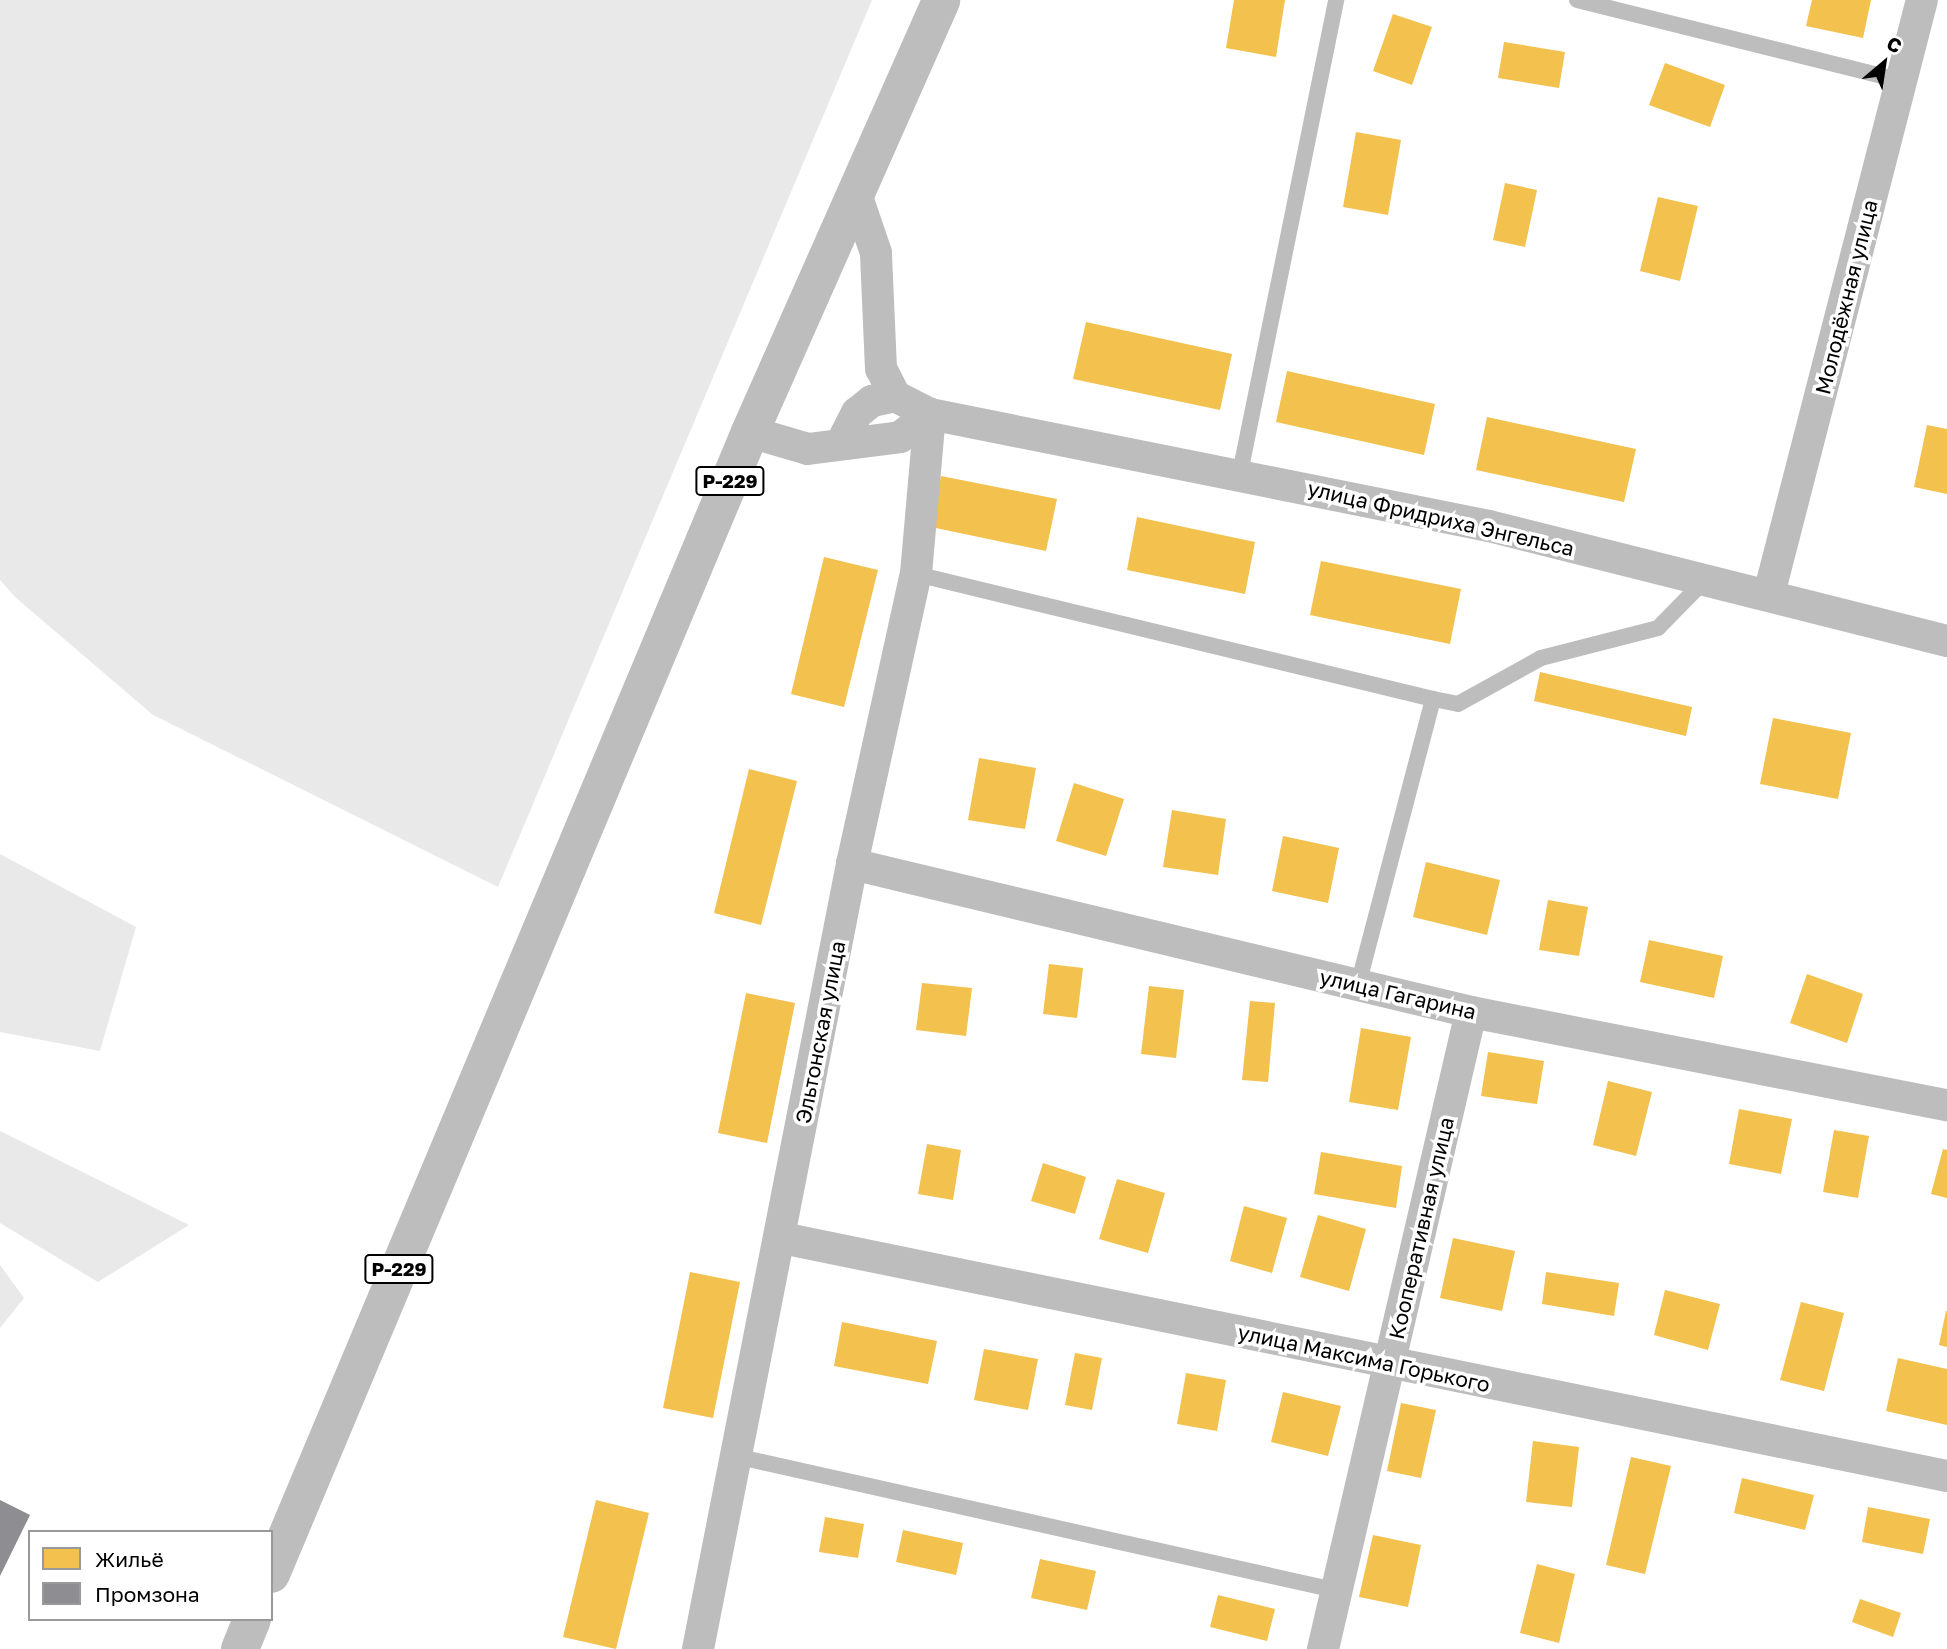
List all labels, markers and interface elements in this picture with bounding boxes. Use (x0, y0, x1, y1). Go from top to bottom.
north arrow (1849, 28, 1919, 98)
text: С (1883, 31, 1906, 58)
street label: Молодёжная улица (1810, 197, 1882, 397)
road number: Р-229 (695, 466, 765, 496)
street label: улица Фридриха Энгельса (1305, 475, 1577, 561)
street label: Эльтонская улица (790, 939, 850, 1125)
street label: улица Гагарина (1317, 964, 1479, 1024)
street label: Кооперативная улица (1383, 1114, 1459, 1342)
road number: Р-229 (364, 1254, 434, 1284)
street label: улица Максима Горького (1236, 1319, 1492, 1397)
legend (28, 1530, 273, 1621)
text: Жильё (95, 1546, 164, 1572)
text: Промзона (95, 1581, 200, 1607)

